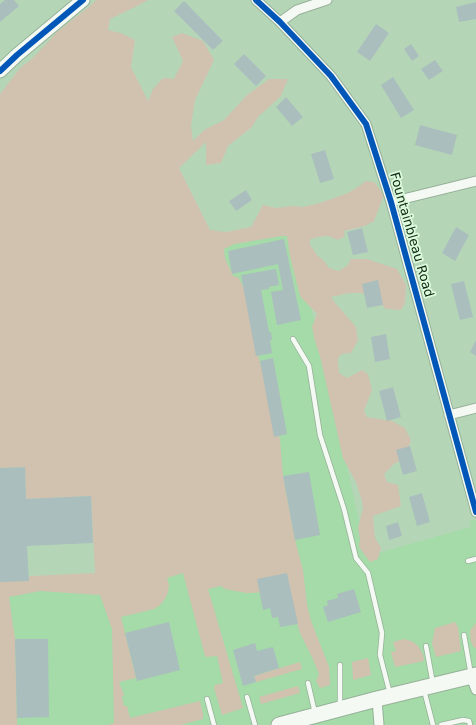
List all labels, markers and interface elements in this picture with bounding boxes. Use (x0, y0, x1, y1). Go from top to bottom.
street label: Fountainbleau Road (386, 171, 436, 299)

